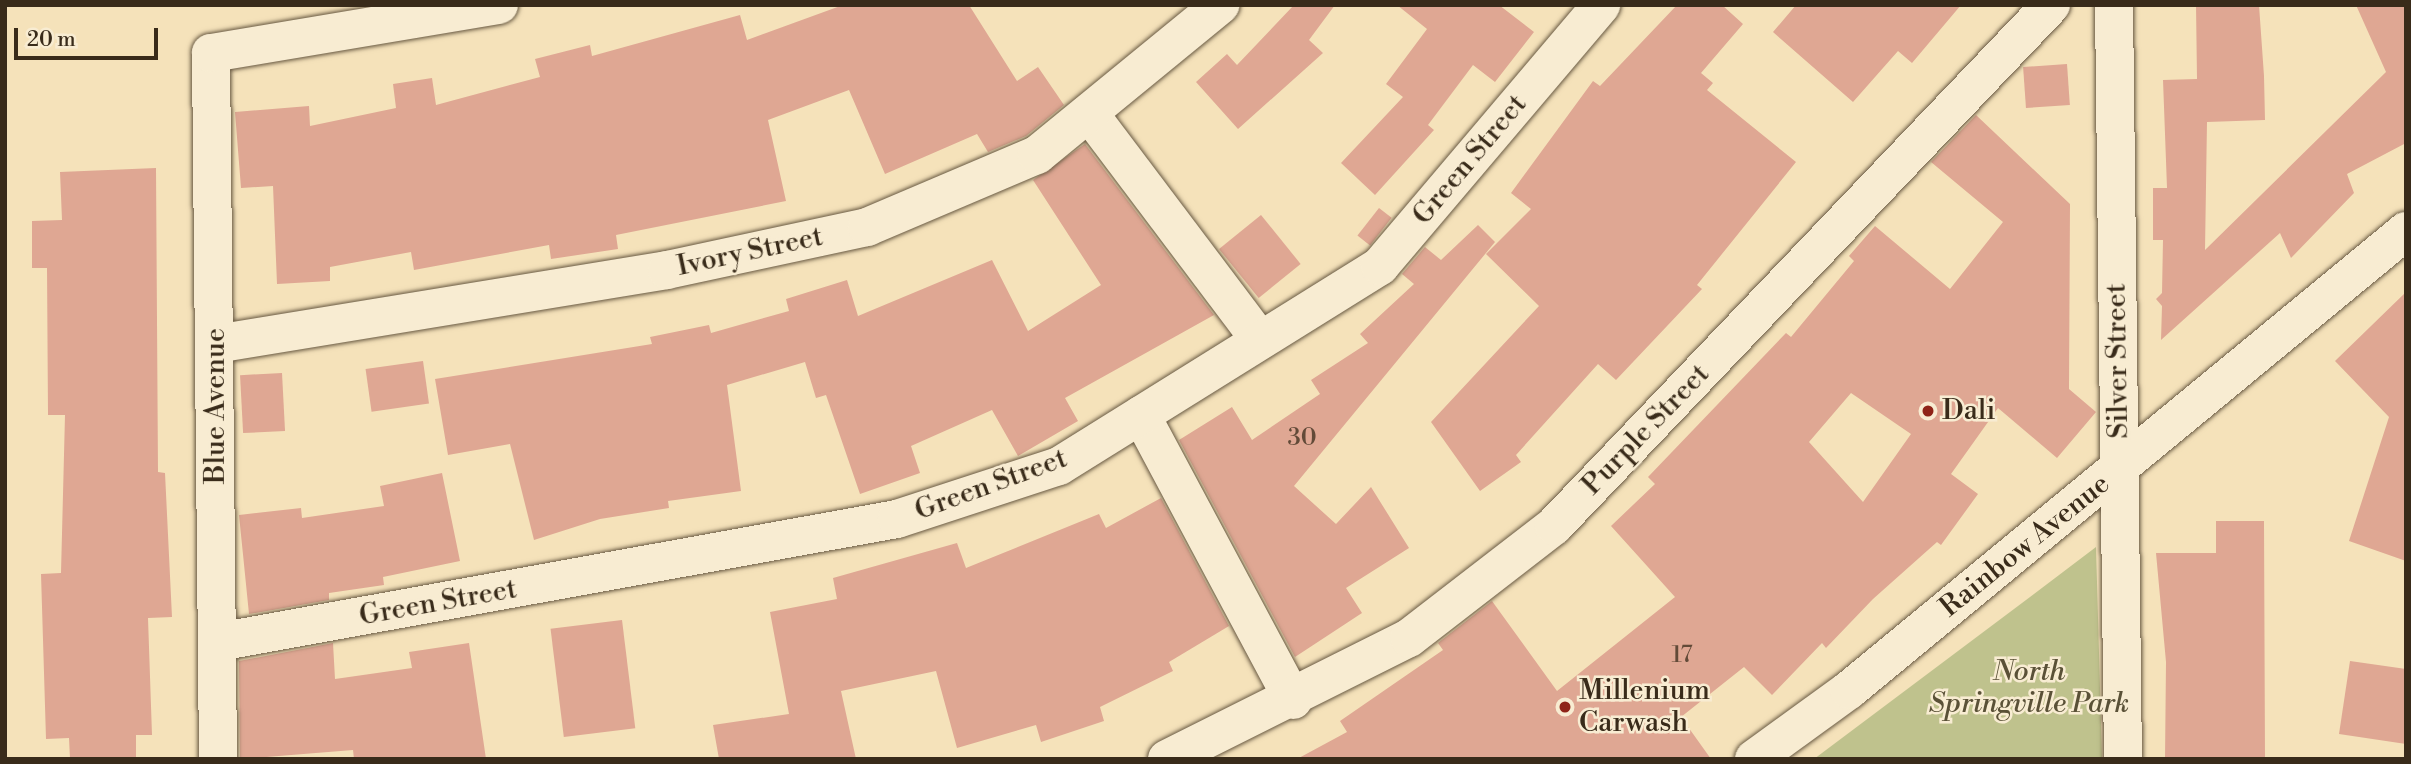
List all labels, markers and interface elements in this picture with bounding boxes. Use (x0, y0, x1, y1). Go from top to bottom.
scale bar (18, 14, 161, 58)
text: 20 m (27, 27, 76, 53)
street label: Green Street (1406, 88, 1534, 232)
street label: Ivory Street (674, 220, 826, 284)
street label: Silver Street (2100, 283, 2136, 439)
street label: Blue Avenue (199, 328, 233, 484)
street label: Purple Street (1575, 358, 1717, 502)
place label: Dali (1942, 394, 1995, 428)
marker: Dali (1920, 403, 1936, 419)
house number: 30 (1287, 425, 1317, 453)
street label: Green Street (910, 442, 1072, 528)
street label: Rainbow Avenue (1933, 467, 2117, 625)
street label: Green Street (357, 573, 519, 633)
house number: 17 (1671, 642, 1693, 670)
park label: North Springville Park (1929, 655, 2129, 721)
place label: Millenium Carwash (1579, 674, 1710, 740)
marker: Millenium Carwash (1557, 699, 1573, 715)

